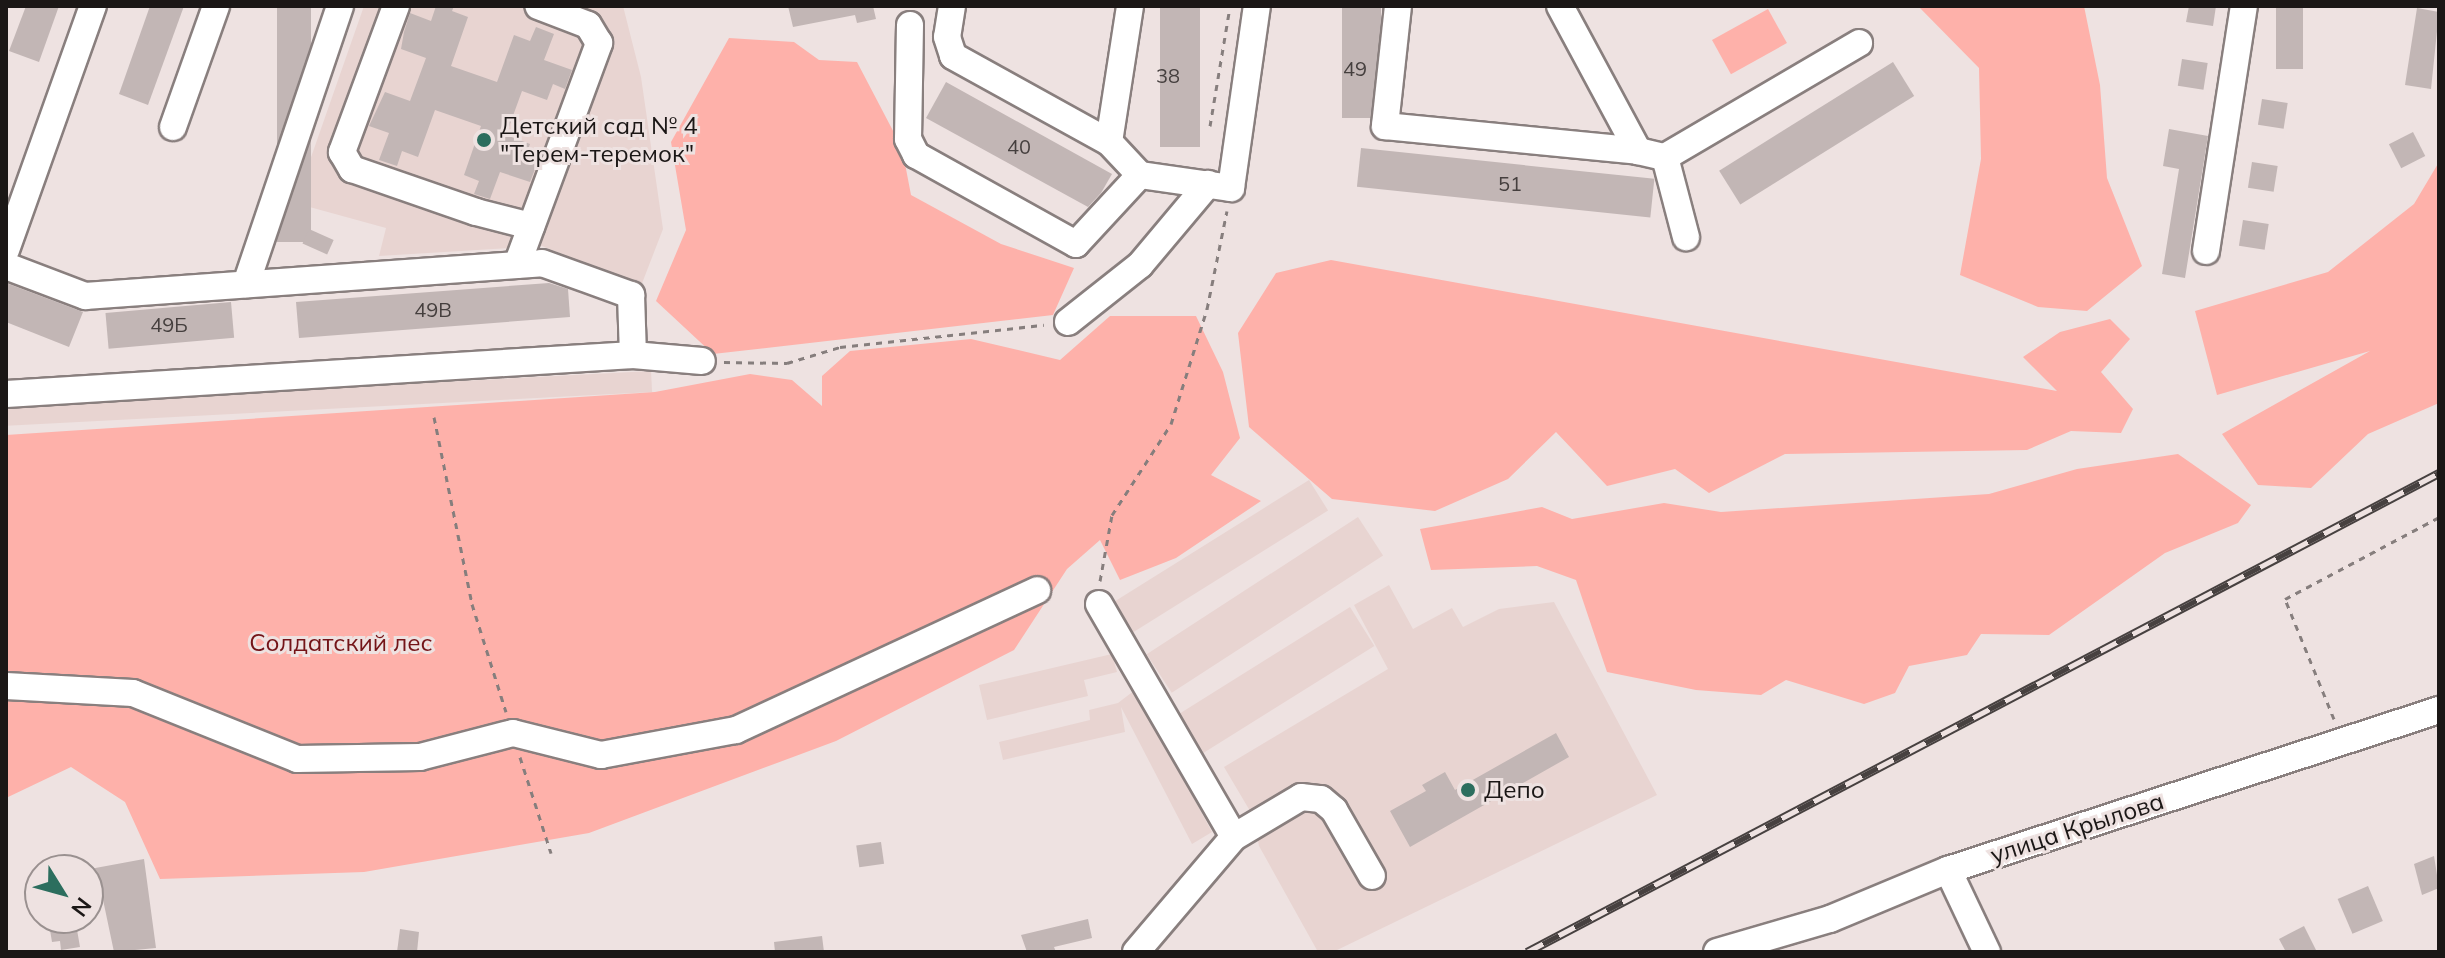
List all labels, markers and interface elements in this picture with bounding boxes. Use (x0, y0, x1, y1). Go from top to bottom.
house number: 49 (1343, 56, 1367, 80)
house number: 38 (1156, 63, 1180, 87)
place label: Детский сад № 4 "Терем-теремок" (500, 112, 698, 168)
marker: Детский сад № 4 "Терем-теремок" (475, 131, 493, 149)
house number: 40 (1007, 134, 1031, 158)
house number: 51 (1498, 171, 1522, 195)
house number: 49В (414, 297, 452, 321)
house number: 49Б (150, 312, 188, 336)
park label: Солдатский лес (249, 629, 433, 657)
place label: Депо (1484, 776, 1545, 804)
marker: Депо (1459, 781, 1477, 799)
street label: улица Крылова (1987, 786, 2167, 870)
north arrow (24, 854, 104, 934)
text: N (65, 892, 98, 922)

